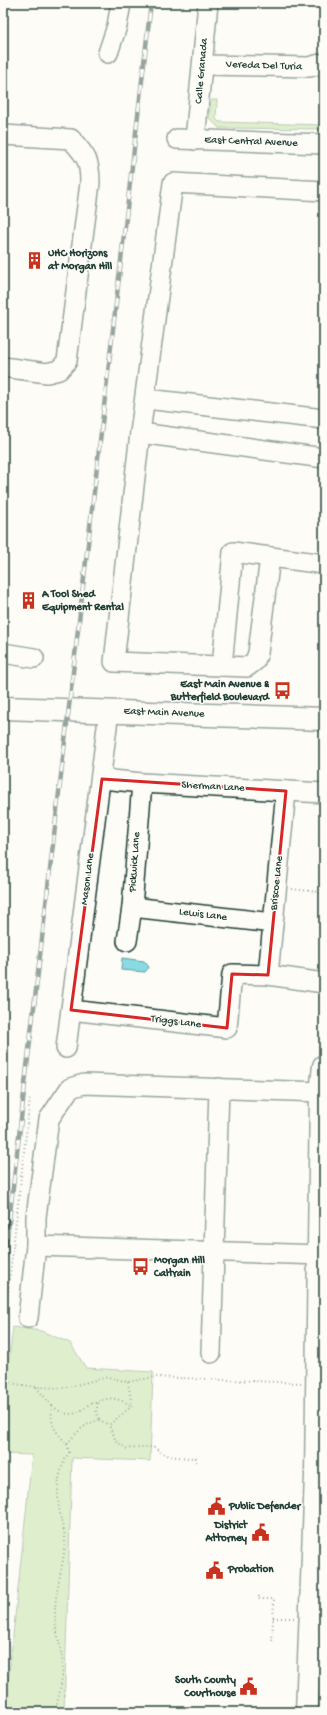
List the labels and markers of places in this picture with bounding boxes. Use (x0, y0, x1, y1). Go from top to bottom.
place label: UHC Horizons at Morgan Hill (47, 248, 113, 274)
building icon: UHC Horizons at Morgan Hill (25, 250, 45, 270)
place label: A Tool Shed Equipment Rental (41, 589, 124, 615)
building icon: A Tool Shed Equipment Rental (19, 591, 39, 611)
place label: East Main Avenue & Butterfield Boulevard (170, 678, 271, 704)
bus stop icon: East Main Avenue & Butterfield Boulevard (272, 681, 292, 701)
place label: Morgan Hill Caltrain (153, 1255, 206, 1280)
bus stop icon: Morgan Hill Caltrain (131, 1257, 151, 1277)
public building icon: Public Defender (206, 1497, 226, 1517)
place label: Public Defender (228, 1500, 301, 1513)
place label: District Attorney (205, 1519, 249, 1545)
public building icon: District Attorney (250, 1522, 270, 1542)
public building icon: Probation (205, 1560, 225, 1580)
place label: Probation (227, 1563, 274, 1576)
place label: South County Courthouse (175, 1674, 237, 1700)
public building icon: South County Courthouse (239, 1677, 259, 1697)

